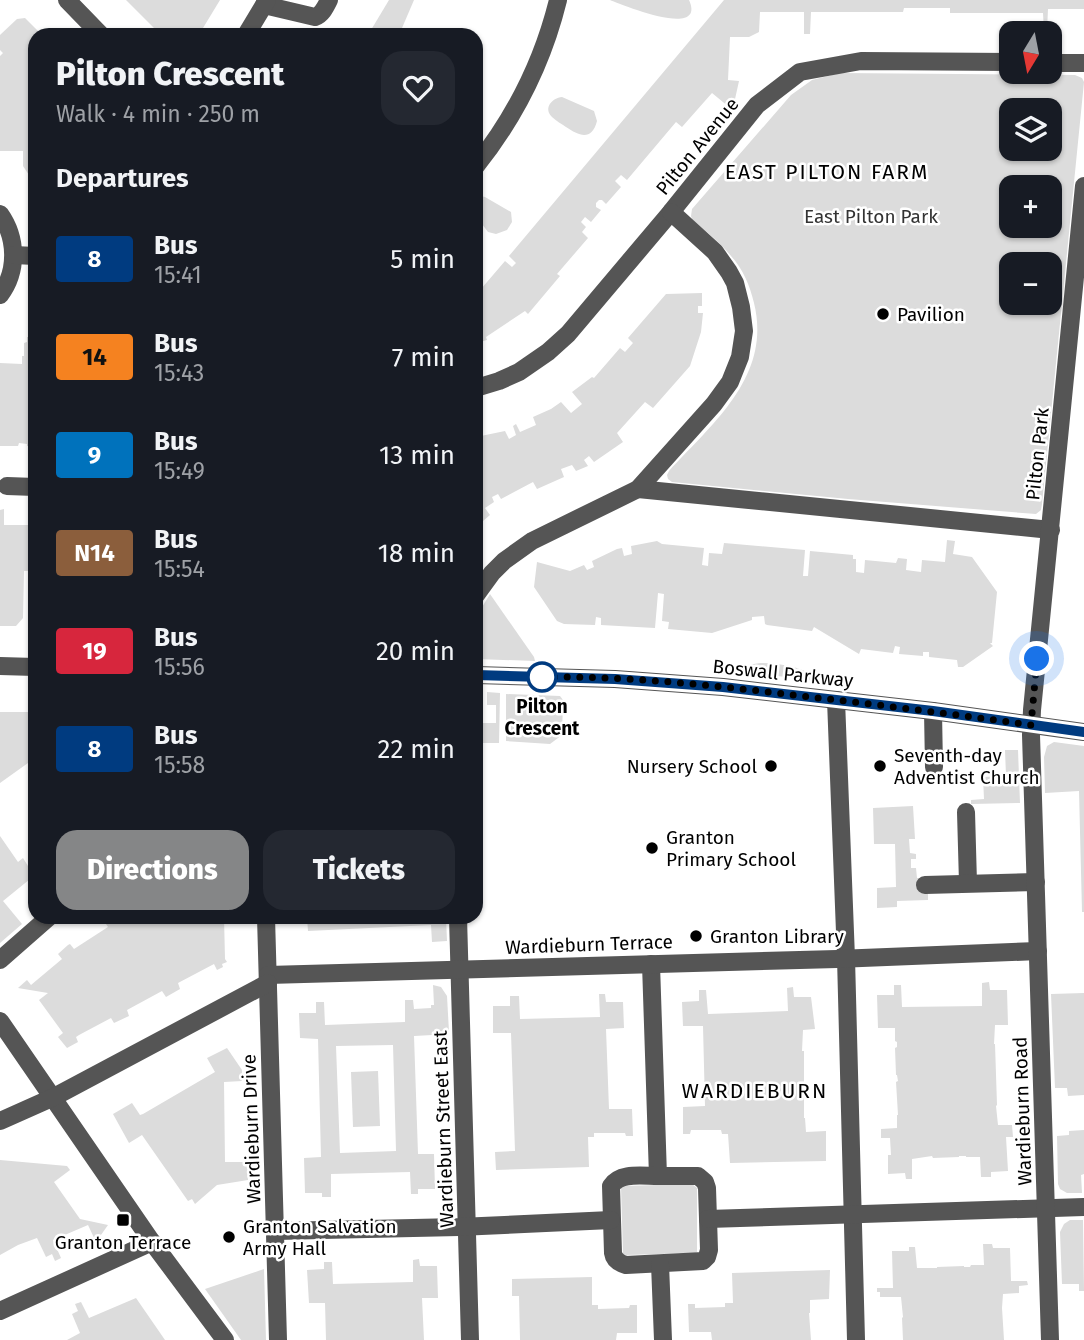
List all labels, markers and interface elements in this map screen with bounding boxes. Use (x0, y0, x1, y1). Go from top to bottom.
north arrow (999, 21, 1062, 84)
map controls (999, 21, 1062, 315)
button: heart (381, 51, 455, 125)
text: Pilton Crescent (56, 54, 284, 94)
street label: Pilton Avenue (651, 93, 744, 200)
button: layers (999, 98, 1062, 161)
text: Walk · 4 min · 250 m (56, 100, 260, 128)
district label: EAST PILTON FARM (725, 159, 929, 185)
text: Departures (56, 163, 189, 194)
button: + (999, 175, 1062, 238)
park label: East Pilton Park (804, 205, 938, 228)
text: Bus (154, 230, 197, 261)
text: 5 min (390, 244, 455, 275)
text: 8 (88, 245, 101, 273)
button: − (999, 252, 1062, 315)
text: 15:41 (154, 261, 202, 289)
place label: Pavilion (897, 303, 965, 326)
marker: Pavilion (875, 306, 891, 322)
text: Bus (154, 328, 197, 359)
text: 7 min (392, 342, 455, 373)
text: 14 (82, 343, 107, 371)
text: 15:43 (154, 359, 204, 387)
street label: Pilton Park (1021, 406, 1054, 502)
text: Bus (154, 426, 197, 457)
text: 13 min (379, 440, 455, 471)
text: 9 (88, 441, 101, 469)
text: 15:49 (154, 457, 205, 485)
text: Bus (154, 524, 197, 555)
text: 18 min (378, 538, 455, 569)
text: N14 (74, 539, 115, 567)
text: 15:54 (154, 555, 205, 583)
text: Bus (154, 622, 197, 653)
text: 20 min (376, 636, 455, 667)
text: 19 (82, 637, 107, 665)
your location (1019, 641, 1054, 676)
text: 15:56 (154, 653, 205, 681)
street label: Boswall Parkway (711, 655, 855, 692)
marker: Pilton Crescent (527, 662, 557, 692)
place label: Pilton Crescent (505, 695, 580, 740)
text: Bus (154, 720, 197, 751)
text: 22 min (378, 734, 455, 765)
text: 8 (88, 735, 101, 763)
place label: Seventh-day Adventist Church (894, 744, 1040, 789)
text: 15:58 (154, 751, 205, 779)
place label: Nursery School (627, 755, 757, 778)
marker: Nursery School (763, 758, 779, 774)
marker: Seventh-day Adventist Church (872, 758, 888, 774)
place label: Granton Primary School (666, 826, 796, 871)
button: Directions (56, 830, 249, 910)
button: Tickets (263, 830, 455, 910)
marker: Granton Primary School (644, 840, 660, 856)
place label: Granton Library (710, 925, 844, 948)
marker: Granton Library (688, 928, 704, 944)
street label: Wardieburn Terrace (505, 930, 673, 959)
street label: Wardieburn Street East (429, 1030, 458, 1228)
street label: Wardieburn Road (1008, 1036, 1037, 1186)
street label: Wardieburn Drive (237, 1054, 266, 1204)
district label: WARDIEBURN (682, 1078, 828, 1104)
marker: Granton Terrace (115, 1212, 131, 1228)
place label: Granton Salvation Army Hall (243, 1215, 397, 1260)
marker: Granton Salvation Army Hall (221, 1229, 237, 1245)
place label: Granton Terrace (55, 1231, 191, 1254)

